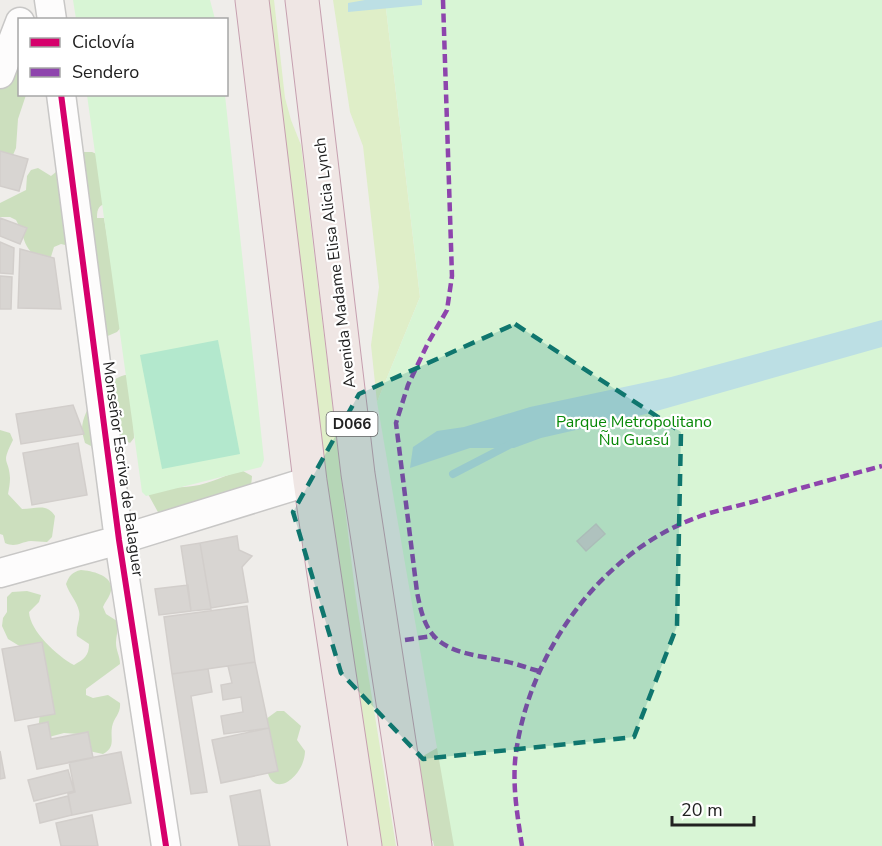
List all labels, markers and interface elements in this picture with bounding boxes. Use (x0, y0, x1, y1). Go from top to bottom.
legend (18, 18, 228, 96)
text: Ciclovía (72, 30, 135, 54)
text: Sendero (72, 60, 139, 84)
street label: Avenida Madame Elisa Alicia Lynch (309, 136, 361, 390)
street label: Monseñor Escriva de Balaguer (97, 360, 149, 578)
park label: Parque Metropolitano Ñu Guasú (556, 411, 712, 451)
road number: D066 (326, 412, 378, 436)
scale bar (672, 789, 754, 827)
text: 20 m (681, 798, 723, 822)

